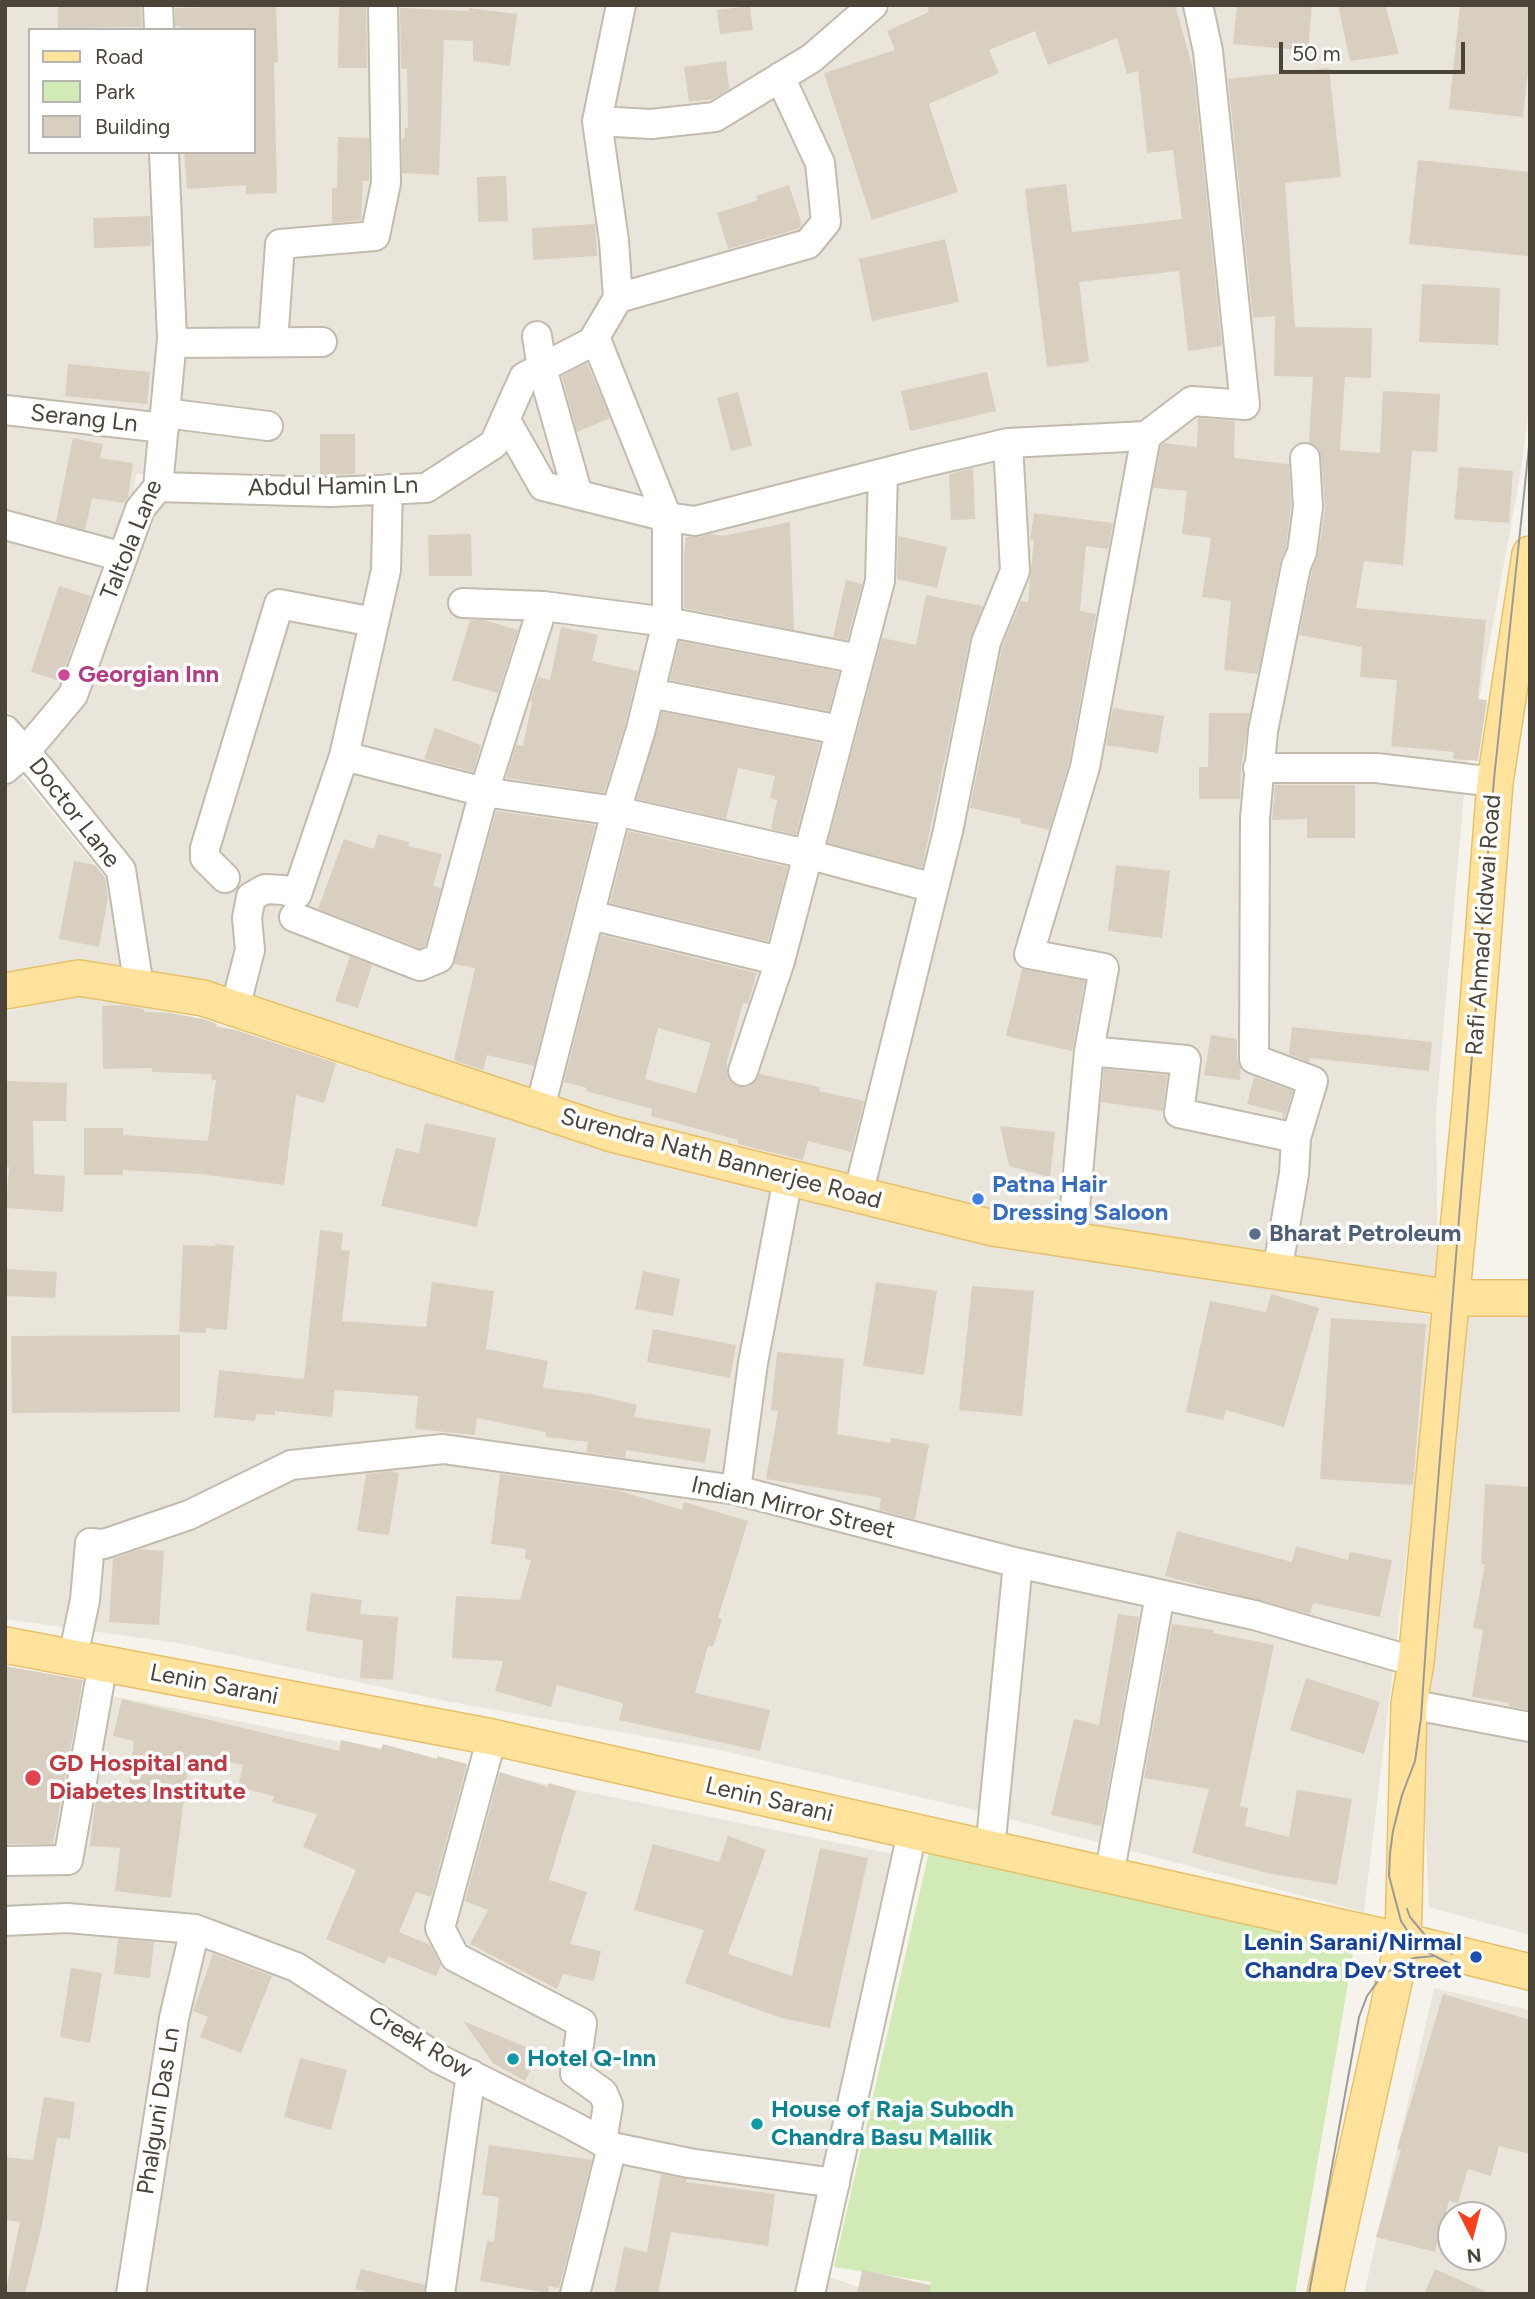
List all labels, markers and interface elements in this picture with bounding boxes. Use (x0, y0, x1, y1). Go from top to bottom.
legend (28, 28, 256, 154)
scale bar (1283, 28, 1468, 72)
text: 50 m (1292, 41, 1341, 66)
text: Road (95, 44, 143, 69)
text: Park (95, 79, 135, 104)
text: Building (95, 114, 170, 139)
street label: Serang Ln (29, 399, 139, 439)
street label: Abdul Hamin Ln (248, 471, 418, 503)
street label: Taltola Lane (95, 476, 169, 604)
place label: Georgian Inn (78, 661, 219, 689)
marker: Georgian Inn (56, 667, 72, 683)
street label: Doctor Lane (22, 752, 126, 874)
street label: Rafi Ahmad Kidwai Road (1461, 793, 1507, 1057)
street label: Surendra Nath Bannerjee Road (557, 1102, 885, 1216)
place label: Patna Hair Dressing Saloon (992, 1171, 1168, 1227)
marker: Patna Hair Dressing Saloon (970, 1191, 986, 1207)
place label: Bharat Petroleum (1269, 1220, 1461, 1248)
marker: Bharat Petroleum (1247, 1226, 1263, 1242)
street label: Indian Mirror Street (688, 1471, 898, 1545)
street label: Lenin Sarani (147, 1658, 281, 1712)
place label: GD Hospital and Diabetes Institute (49, 1750, 246, 1806)
marker: GD Hospital and Diabetes Institute (23, 1768, 43, 1788)
street label: Lenin Sarani (702, 1771, 836, 1829)
place label: Lenin Sarani/Nirmal Chandra Dev Street (1243, 1929, 1462, 1985)
marker: Lenin Sarani/Nirmal Chandra Dev Street (1468, 1949, 1484, 1965)
street label: Creek Row (363, 2001, 477, 2085)
street label: Phalguni Das Ln (132, 2025, 186, 2197)
place label: Hotel Q-Inn (527, 2045, 656, 2073)
marker: Hotel Q-Inn (505, 2051, 521, 2067)
place label: House of Raja Subodh Chandra Basu Mallik (771, 2096, 1014, 2152)
marker: House of Raja Subodh Chandra Basu Mallik (749, 2116, 765, 2132)
north arrow (1437, 2201, 1507, 2271)
text: N (1466, 2243, 1483, 2268)

